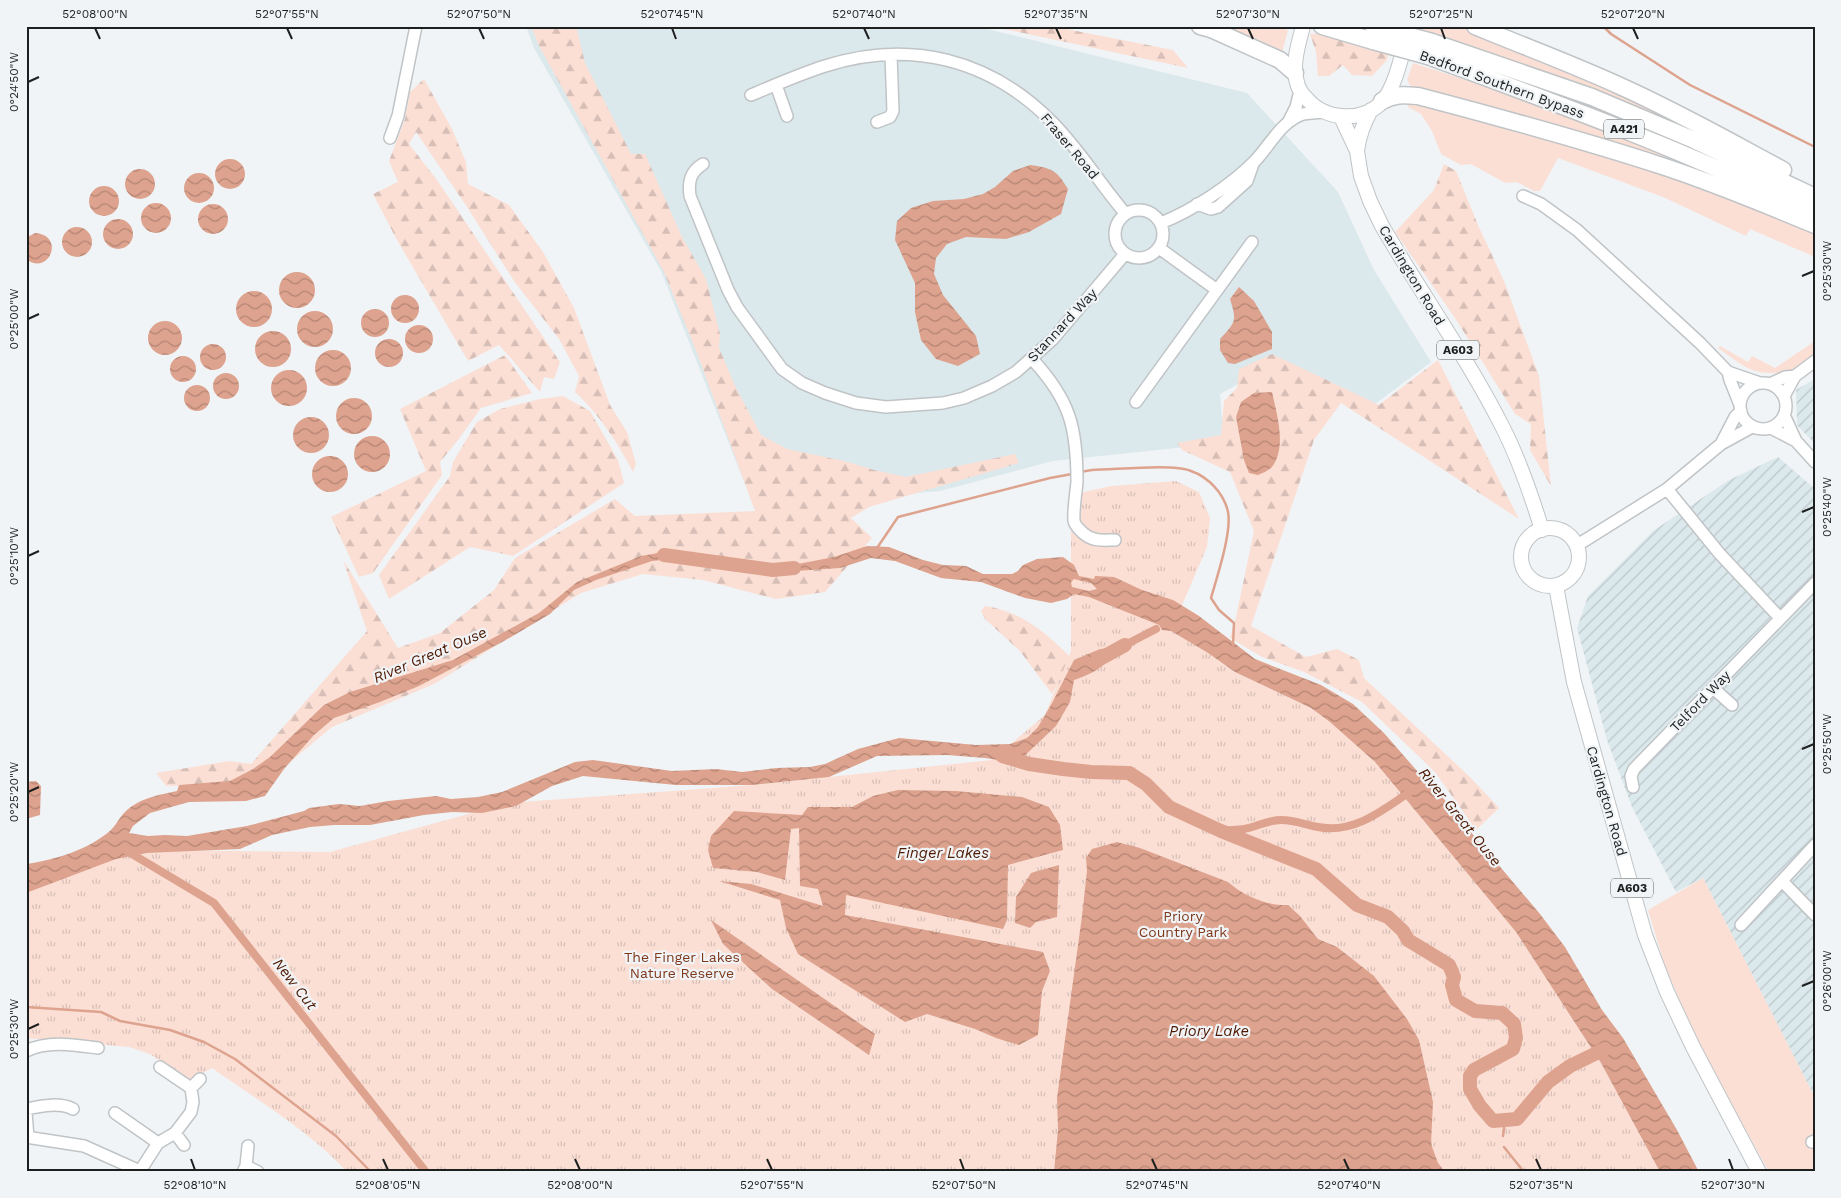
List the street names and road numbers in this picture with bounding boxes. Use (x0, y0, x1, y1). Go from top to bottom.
street label: Bedford Southern Bypass (1417, 47, 1587, 121)
street label: Fraser Road (1038, 110, 1102, 182)
road number: A421 (1604, 120, 1644, 138)
street label: Cardington Road (1376, 222, 1448, 328)
street label: Stannard Way (1024, 284, 1101, 365)
road number: A603 (1437, 340, 1479, 360)
street label: Telford Way (1667, 666, 1734, 735)
street label: Cardington Road (1584, 744, 1630, 858)
road number: A603 (1611, 878, 1653, 898)

